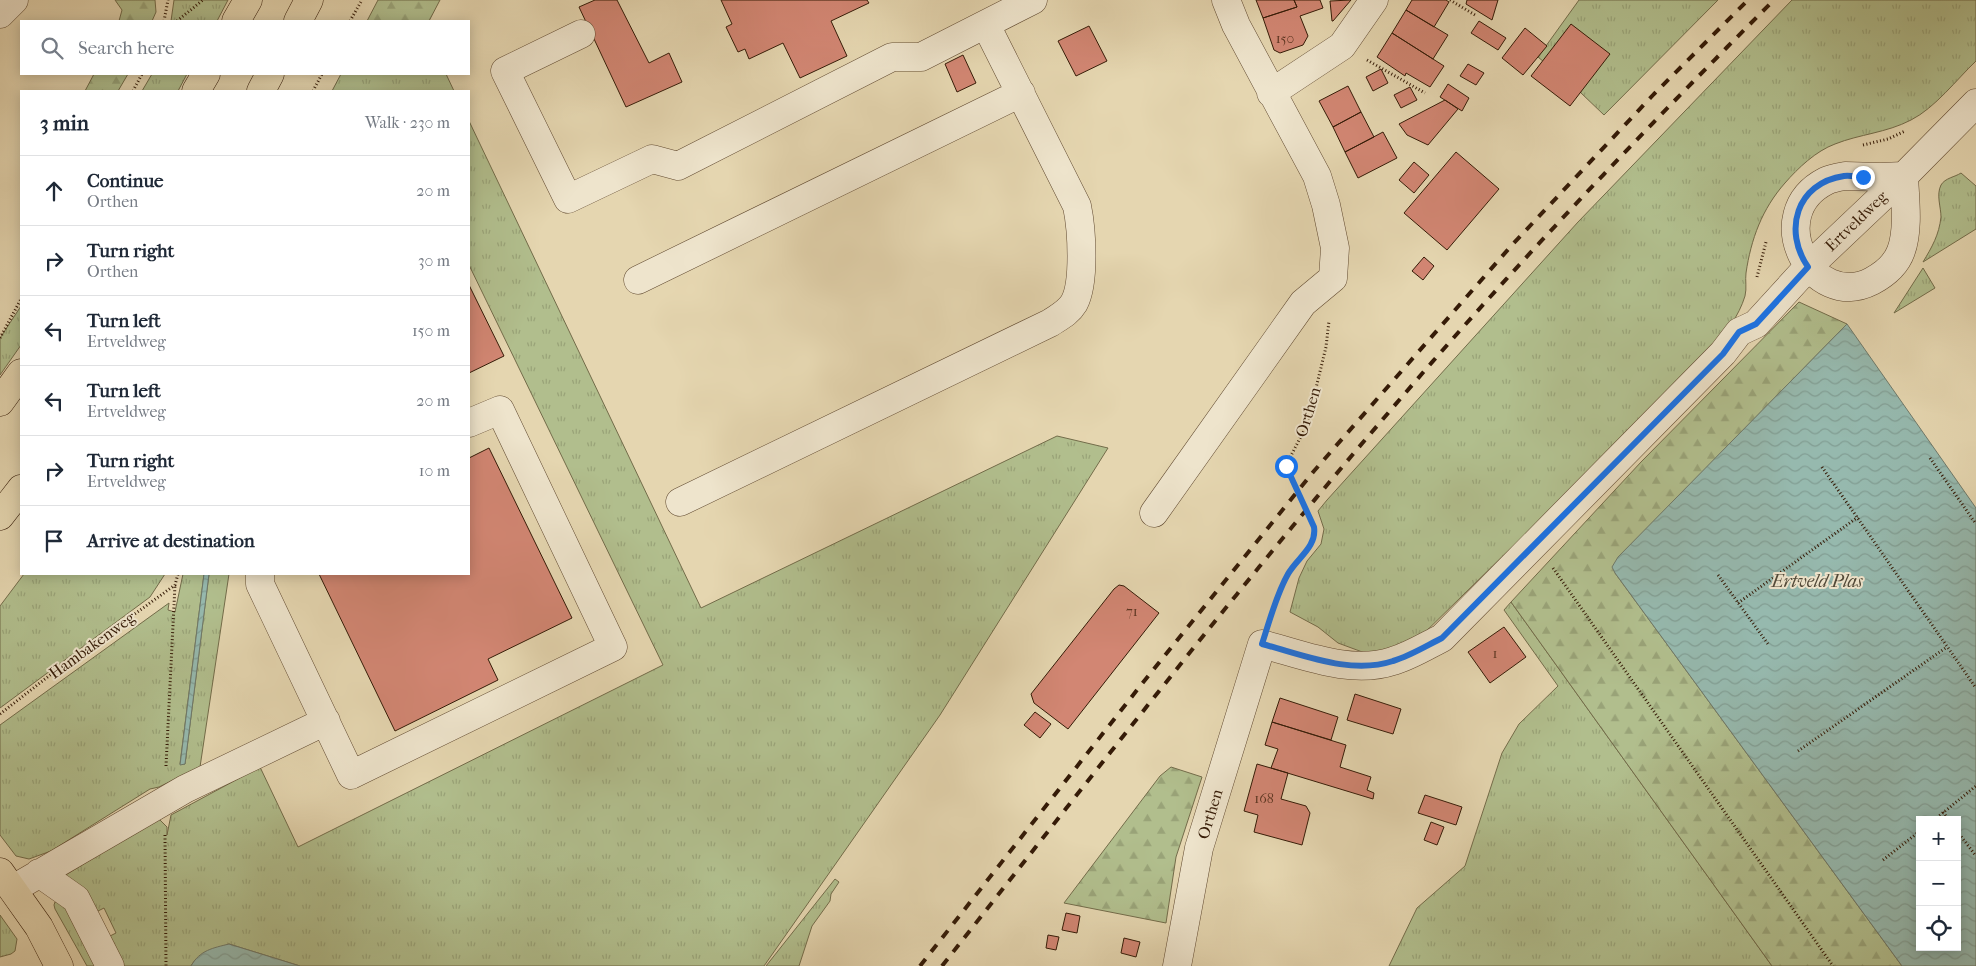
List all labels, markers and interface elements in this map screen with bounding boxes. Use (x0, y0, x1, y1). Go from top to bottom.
search box (20, 20, 470, 75)
house number: 150 (1276, 30, 1294, 47)
icon: search (38, 34, 66, 62)
text: Search here (78, 37, 174, 59)
text: 3 min (40, 111, 89, 135)
text: Walk · 230 m (365, 113, 450, 132)
route end (1852, 166, 1875, 189)
text: Continue (87, 170, 163, 192)
icon: ahead (40, 177, 68, 205)
text: 20 m (416, 181, 450, 200)
street label: Ertveldweg (1821, 186, 1891, 255)
text: Orthen (87, 192, 138, 211)
text: Turn right (87, 240, 174, 262)
icon: right (40, 247, 68, 275)
text: 30 m (418, 251, 450, 270)
text: Orthen (87, 262, 138, 281)
text: Turn left (87, 310, 161, 332)
icon: left (40, 317, 68, 345)
text: 150 m (412, 321, 450, 340)
text: Ertveldweg (87, 332, 166, 351)
text: Turn left (87, 380, 161, 402)
street label: Orthen (1291, 384, 1325, 439)
icon: left (40, 387, 68, 415)
text: 20 m (416, 391, 450, 410)
text: Ertveldweg (87, 402, 166, 421)
text: Turn right (87, 450, 174, 472)
route start (1275, 455, 1298, 478)
icon: right (40, 457, 68, 485)
text: 10 m (419, 461, 450, 480)
text: Ertveldweg (87, 472, 166, 491)
icon: arrive (40, 527, 68, 555)
text: Arrive at destination (87, 530, 255, 552)
water label: Ertveld Plas (1771, 571, 1863, 592)
house number: 71 (1126, 603, 1138, 620)
street label: Hambakenweg (45, 607, 139, 683)
house number: 1 (1493, 645, 1498, 662)
street label: Orthen (1193, 786, 1227, 841)
house number: 168 (1254, 790, 1274, 807)
map controls (1916, 816, 1961, 951)
button: + (1916, 816, 1961, 861)
button: − (1916, 861, 1961, 906)
button: locate (1916, 906, 1961, 951)

